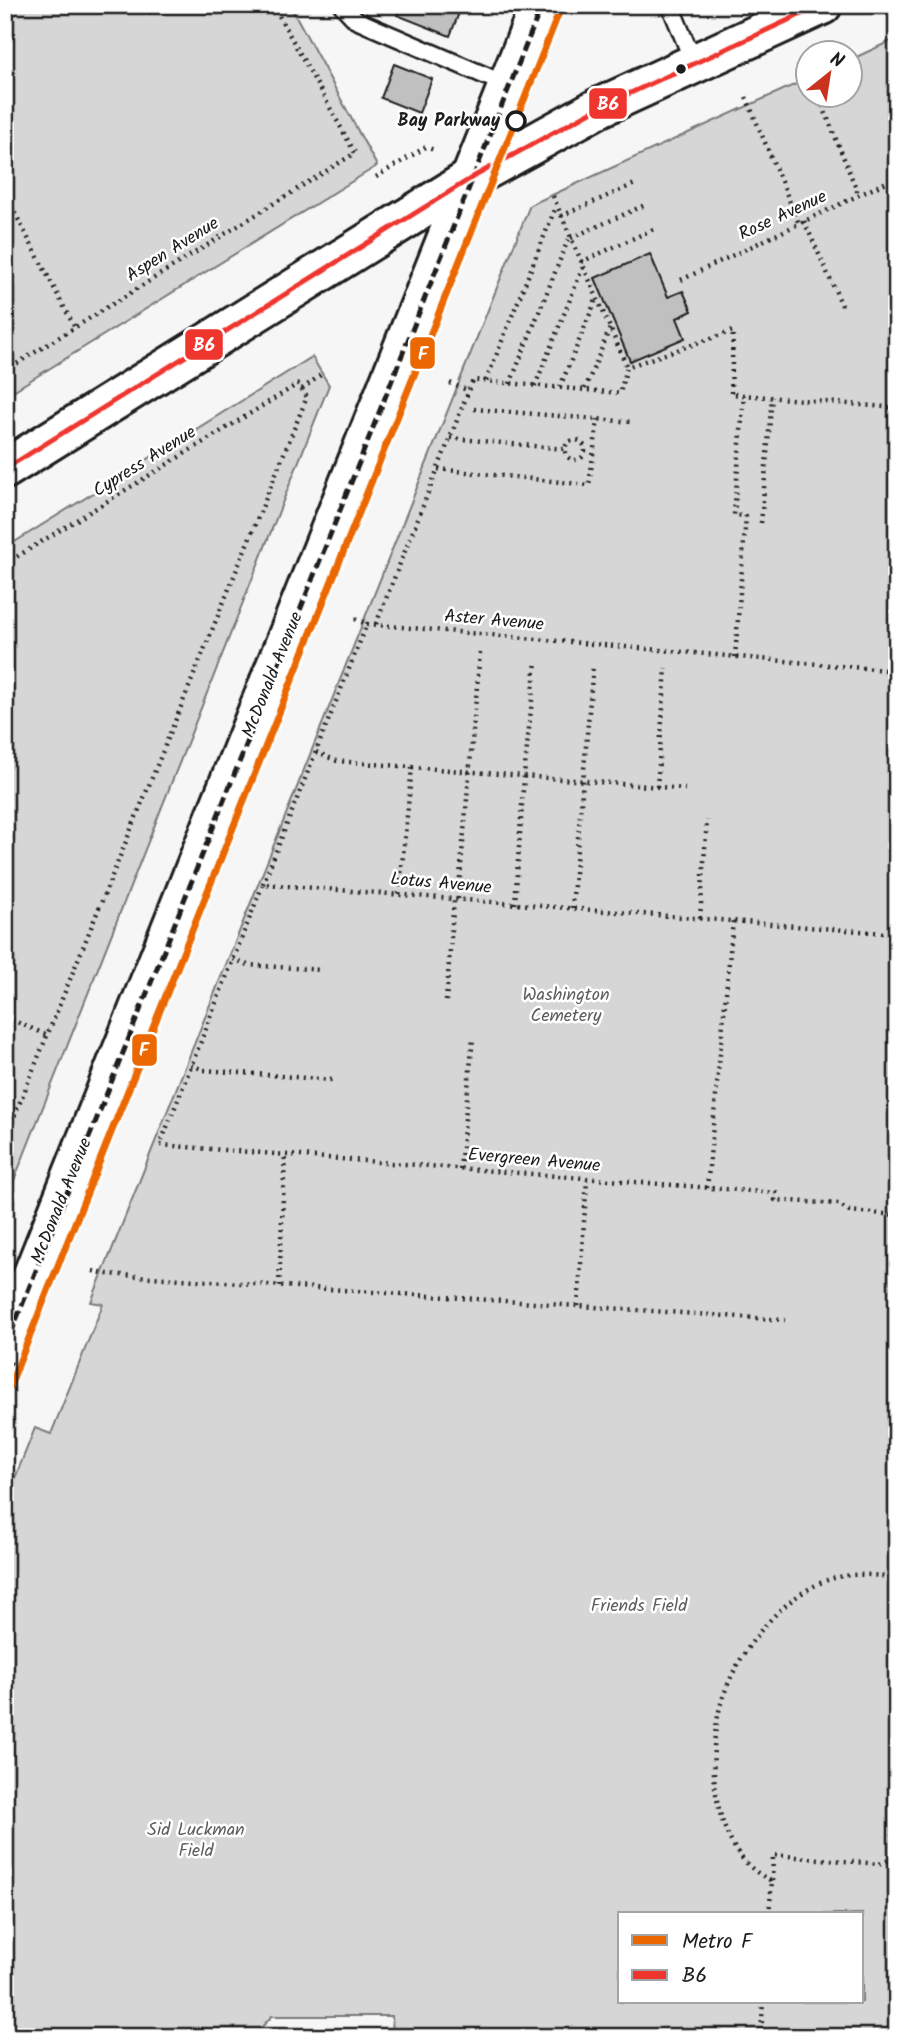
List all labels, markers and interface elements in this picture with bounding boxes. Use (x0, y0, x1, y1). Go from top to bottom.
north arrow (794, 38, 864, 108)
text: N (824, 45, 849, 77)
unlabelled marker (674, 62, 688, 76)
line badge: B6 (588, 87, 628, 120)
text: B6 (597, 90, 619, 120)
place label: Bay Parkway (398, 107, 501, 136)
marker: Bay Parkway (506, 111, 526, 131)
street label: Rose Avenue (734, 183, 832, 249)
street label: Aspen Avenue (121, 210, 225, 290)
line badge: B6 (184, 328, 224, 361)
text: B6 (193, 331, 215, 361)
line badge: F (409, 336, 436, 370)
text: F (418, 340, 430, 370)
street label: Cypress Avenue (88, 419, 202, 505)
street label: Aster Avenue (443, 602, 545, 640)
street label: McDonald Avenue (235, 608, 311, 742)
street label: Lotus Avenue (389, 865, 493, 903)
park label: Washington Cemetery (523, 981, 609, 1031)
line badge: F (131, 1033, 158, 1067)
text: F (139, 1036, 151, 1066)
street label: McDonald Avenue (24, 1134, 100, 1268)
street label: Evergreen Avenue (467, 1141, 601, 1181)
park label: Friends Field (591, 1592, 688, 1621)
park label: Sid Luckman Field (147, 1816, 245, 1866)
legend (618, 1912, 864, 2004)
text: Metro F (682, 1926, 754, 1959)
text: B6 (682, 1960, 707, 1993)

